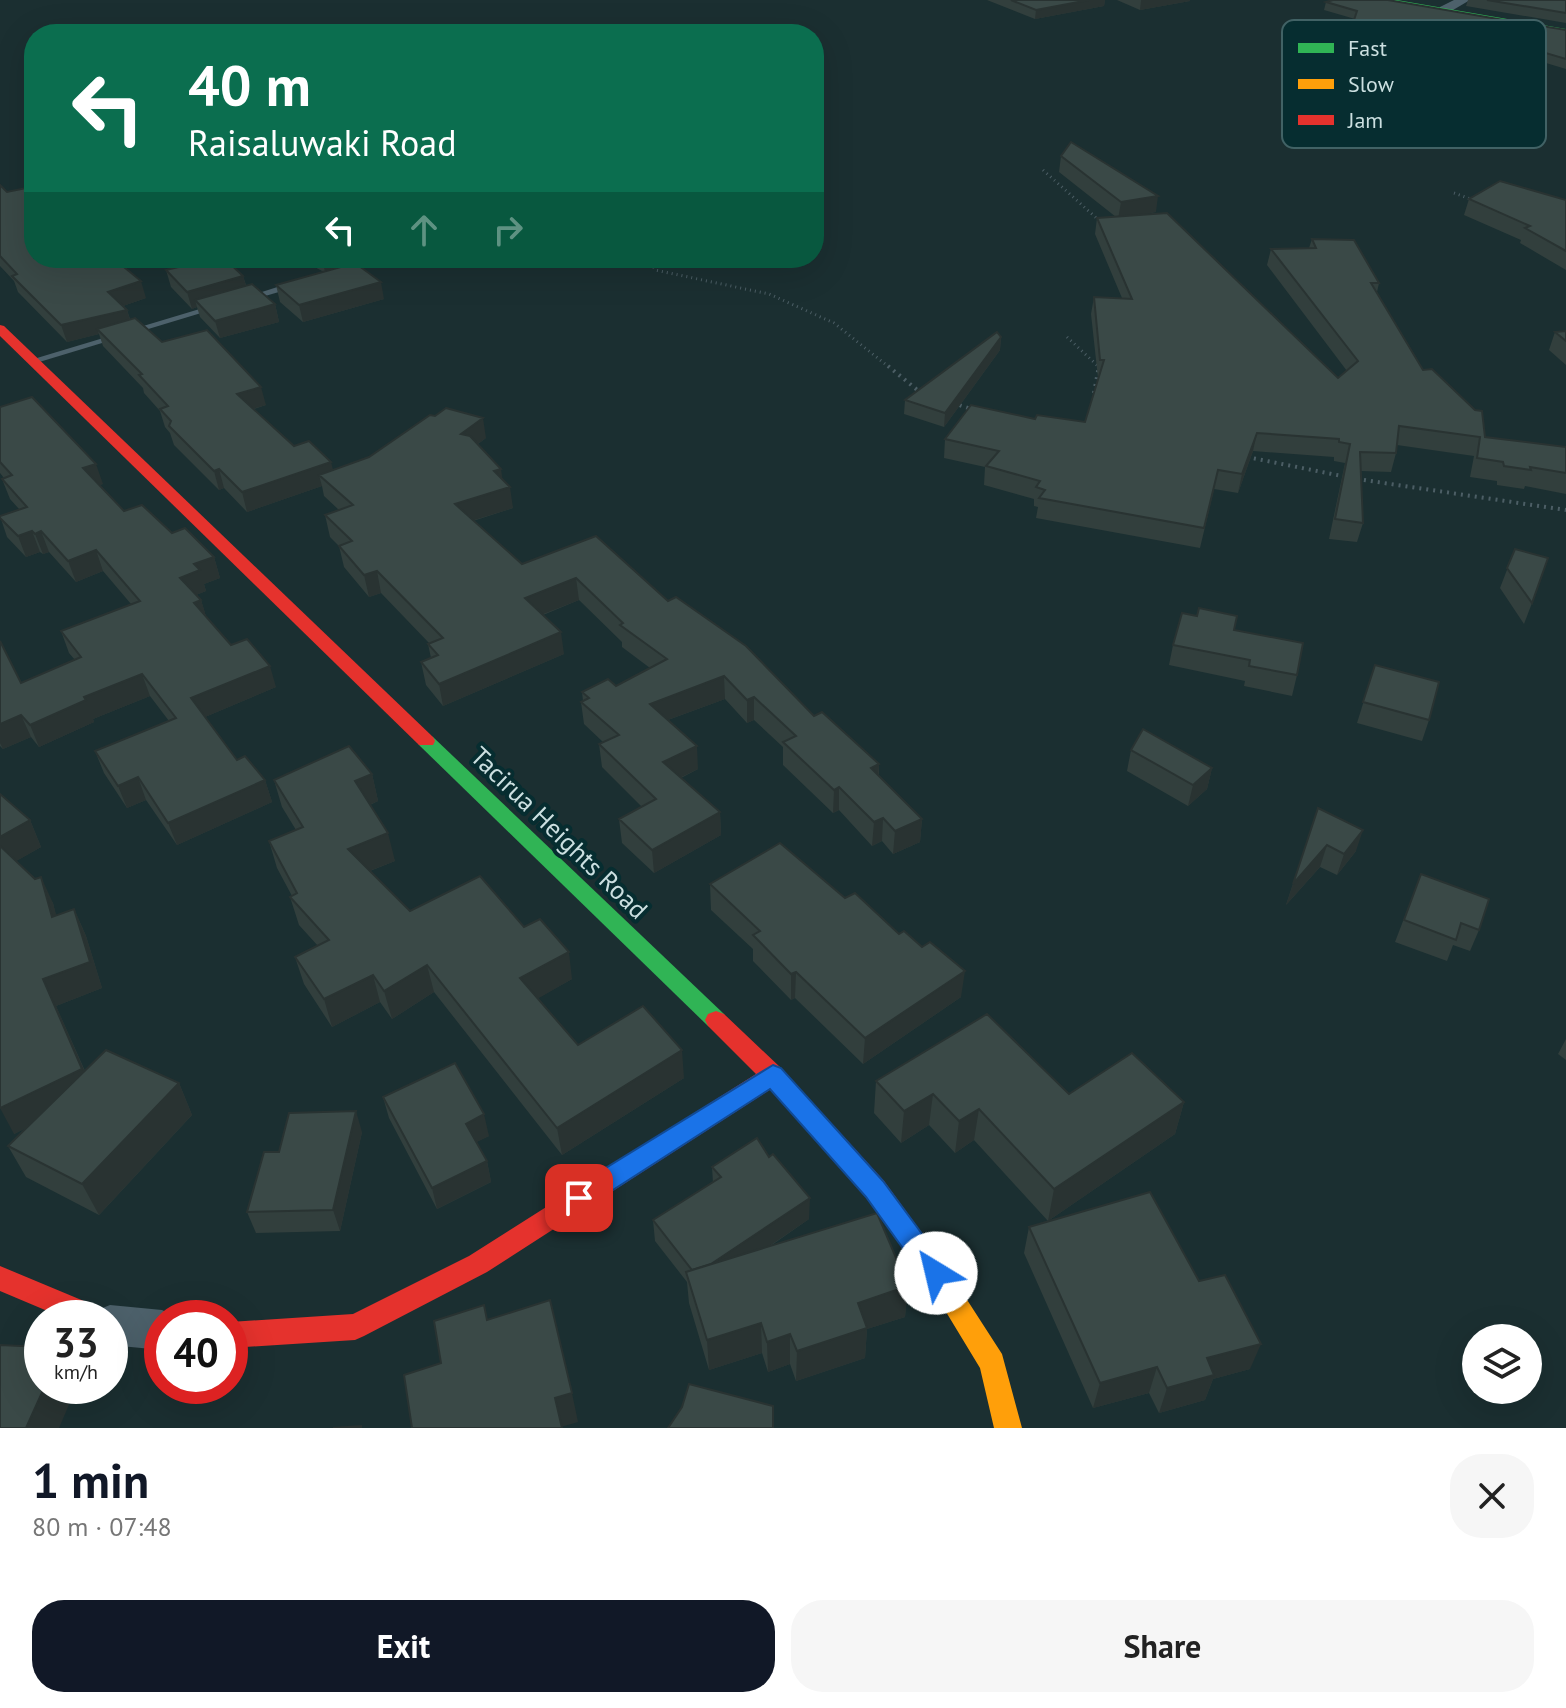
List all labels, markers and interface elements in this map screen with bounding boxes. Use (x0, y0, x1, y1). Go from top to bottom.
legend (1282, 20, 1546, 148)
text: Fast (1348, 34, 1388, 62)
text: 40 m (188, 49, 311, 121)
icon: left (56, 56, 160, 160)
text: Slow (1348, 70, 1394, 98)
text: Jam (1347, 106, 1383, 134)
text: Raisaluwaki Road (188, 119, 457, 166)
icon: left (318, 208, 362, 252)
icon: ahead (402, 208, 446, 252)
icon: right (486, 208, 530, 252)
street label: Tacirua Heights Road (464, 740, 655, 926)
pin (545, 1164, 613, 1232)
icon: arrive (557, 1176, 601, 1220)
position arrow (894, 1231, 978, 1315)
speed limit sign: 40 (144, 1300, 248, 1404)
text: 33 (53, 1316, 99, 1368)
map controls (1462, 1324, 1542, 1404)
button: layers (1462, 1324, 1542, 1404)
text: km/h (54, 1359, 98, 1385)
text: 1 min (32, 1449, 149, 1511)
button: close (1450, 1454, 1534, 1538)
text: 80 m · 07:48 (32, 1510, 172, 1543)
button: Exit (32, 1600, 775, 1692)
button: Share (791, 1600, 1534, 1692)

